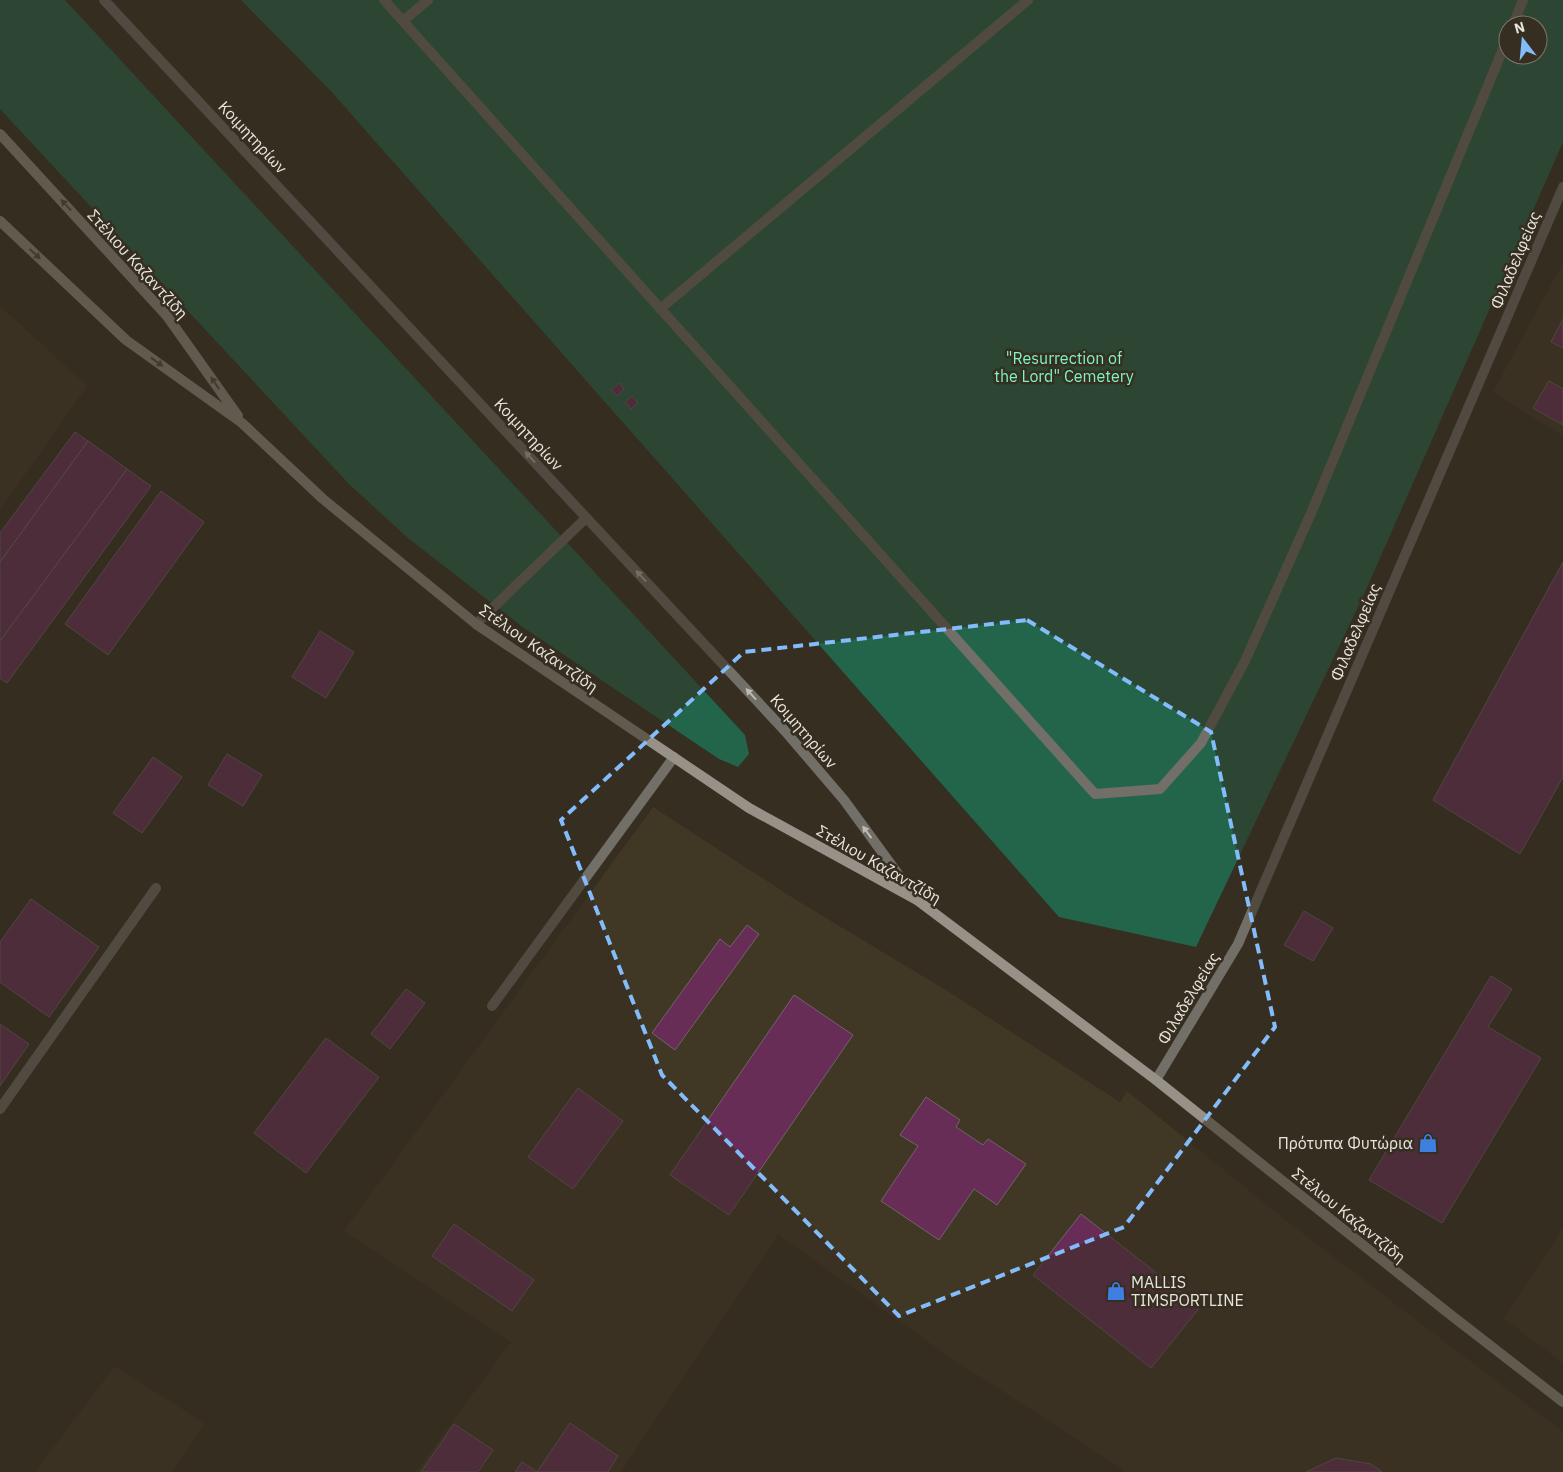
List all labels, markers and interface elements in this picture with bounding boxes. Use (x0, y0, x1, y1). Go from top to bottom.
north arrow (1498, 15, 1548, 65)
text: N (1512, 17, 1527, 38)
street label: Κοιμητηρίων (214, 97, 292, 177)
one-way arrow (60, 200, 72, 212)
street label: Στέλιου Καζαντζίδη (84, 205, 192, 323)
street label: Φιλαδελφείας (1485, 208, 1545, 312)
one-way arrow (29, 248, 41, 260)
park label: "Resurrection of the Lord" Cemetery (994, 348, 1134, 386)
one-way arrow (150, 357, 164, 367)
one-way arrow (210, 377, 220, 390)
street label: Κοιμητηρίων (490, 394, 568, 474)
one-way arrow (524, 451, 536, 463)
one-way arrow (635, 570, 647, 582)
street label: Φιλαδελφείας (1325, 580, 1385, 684)
street label: Στέλιου Καζαντζίδη (476, 600, 602, 696)
one-way arrow (746, 688, 757, 701)
street label: Κοιμητηρίων (766, 690, 842, 772)
street label: Στέλιου Καζαντζίδη (813, 820, 945, 908)
one-way arrow (862, 826, 873, 839)
street label: Φιλαδελφείας (1153, 948, 1223, 1048)
shop icon: Πρότυπα Φυτώρια (1417, 1132, 1439, 1154)
place label: Πρότυπα Φυτώρια (1278, 1133, 1413, 1153)
street label: Στέλιου Καζαντζίδη (1288, 1163, 1410, 1267)
place label: MALLIS TIMSPORTLINE (1131, 1272, 1244, 1310)
shop icon: MALLIS TIMSPORTLINE (1105, 1280, 1127, 1302)

